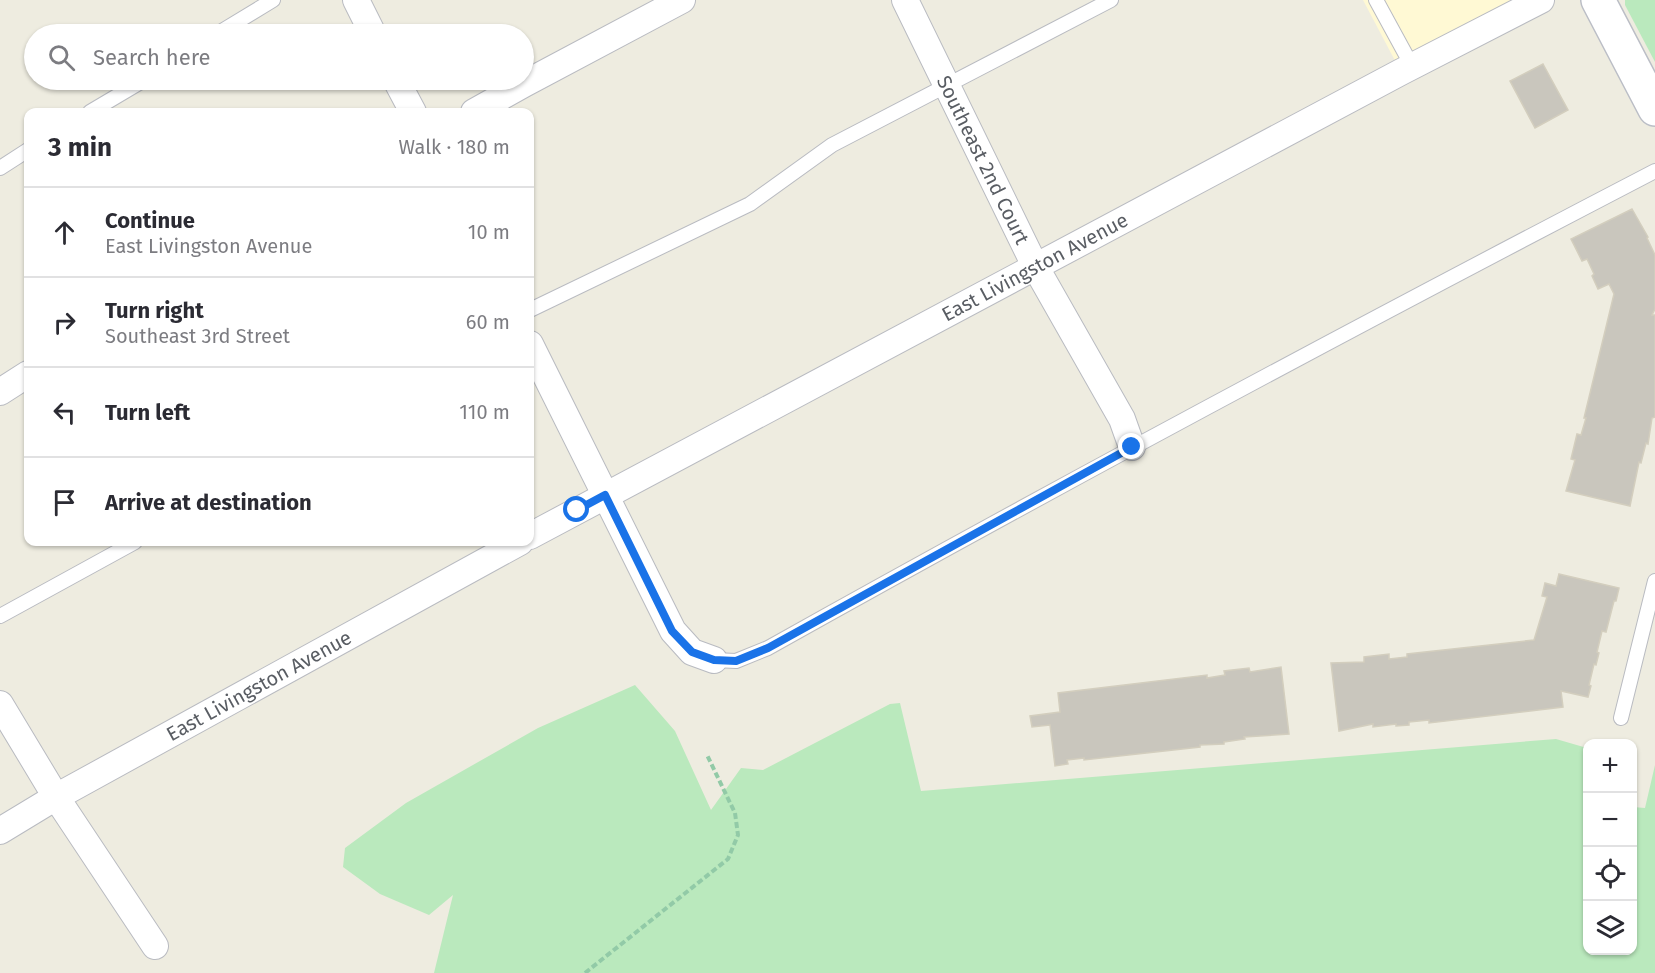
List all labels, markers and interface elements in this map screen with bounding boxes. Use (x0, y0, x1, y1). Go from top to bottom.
search box (24, 24, 534, 90)
icon: search (45, 41, 78, 74)
text: Search here (93, 44, 211, 71)
street label: Southeast 2nd Court (932, 72, 1035, 249)
text: 3 min (48, 132, 112, 163)
text: Walk · 180 m (399, 135, 510, 159)
text: Continue (105, 207, 195, 234)
street label: East Livingston Avenue (938, 208, 1132, 326)
icon: ahead (48, 216, 81, 249)
text: 10 m (468, 220, 510, 244)
text: East Livingston Avenue (105, 234, 312, 258)
text: Turn right (105, 297, 204, 324)
icon: right (48, 306, 81, 339)
text: 60 m (466, 310, 510, 334)
text: Southeast 3rd Street (105, 324, 290, 348)
icon: left (48, 396, 81, 429)
text: Turn left (105, 399, 190, 426)
text: 110 m (459, 400, 510, 424)
route end (1118, 433, 1144, 459)
icon: arrive (48, 486, 81, 519)
text: Arrive at destination (105, 489, 312, 516)
route start (563, 496, 589, 522)
street label: East Livingston Avenue (162, 625, 356, 746)
map controls (1583, 739, 1637, 955)
button: + (1583, 739, 1637, 793)
button: − (1583, 793, 1637, 847)
button: locate (1583, 847, 1637, 901)
button: layers (1583, 901, 1637, 955)

